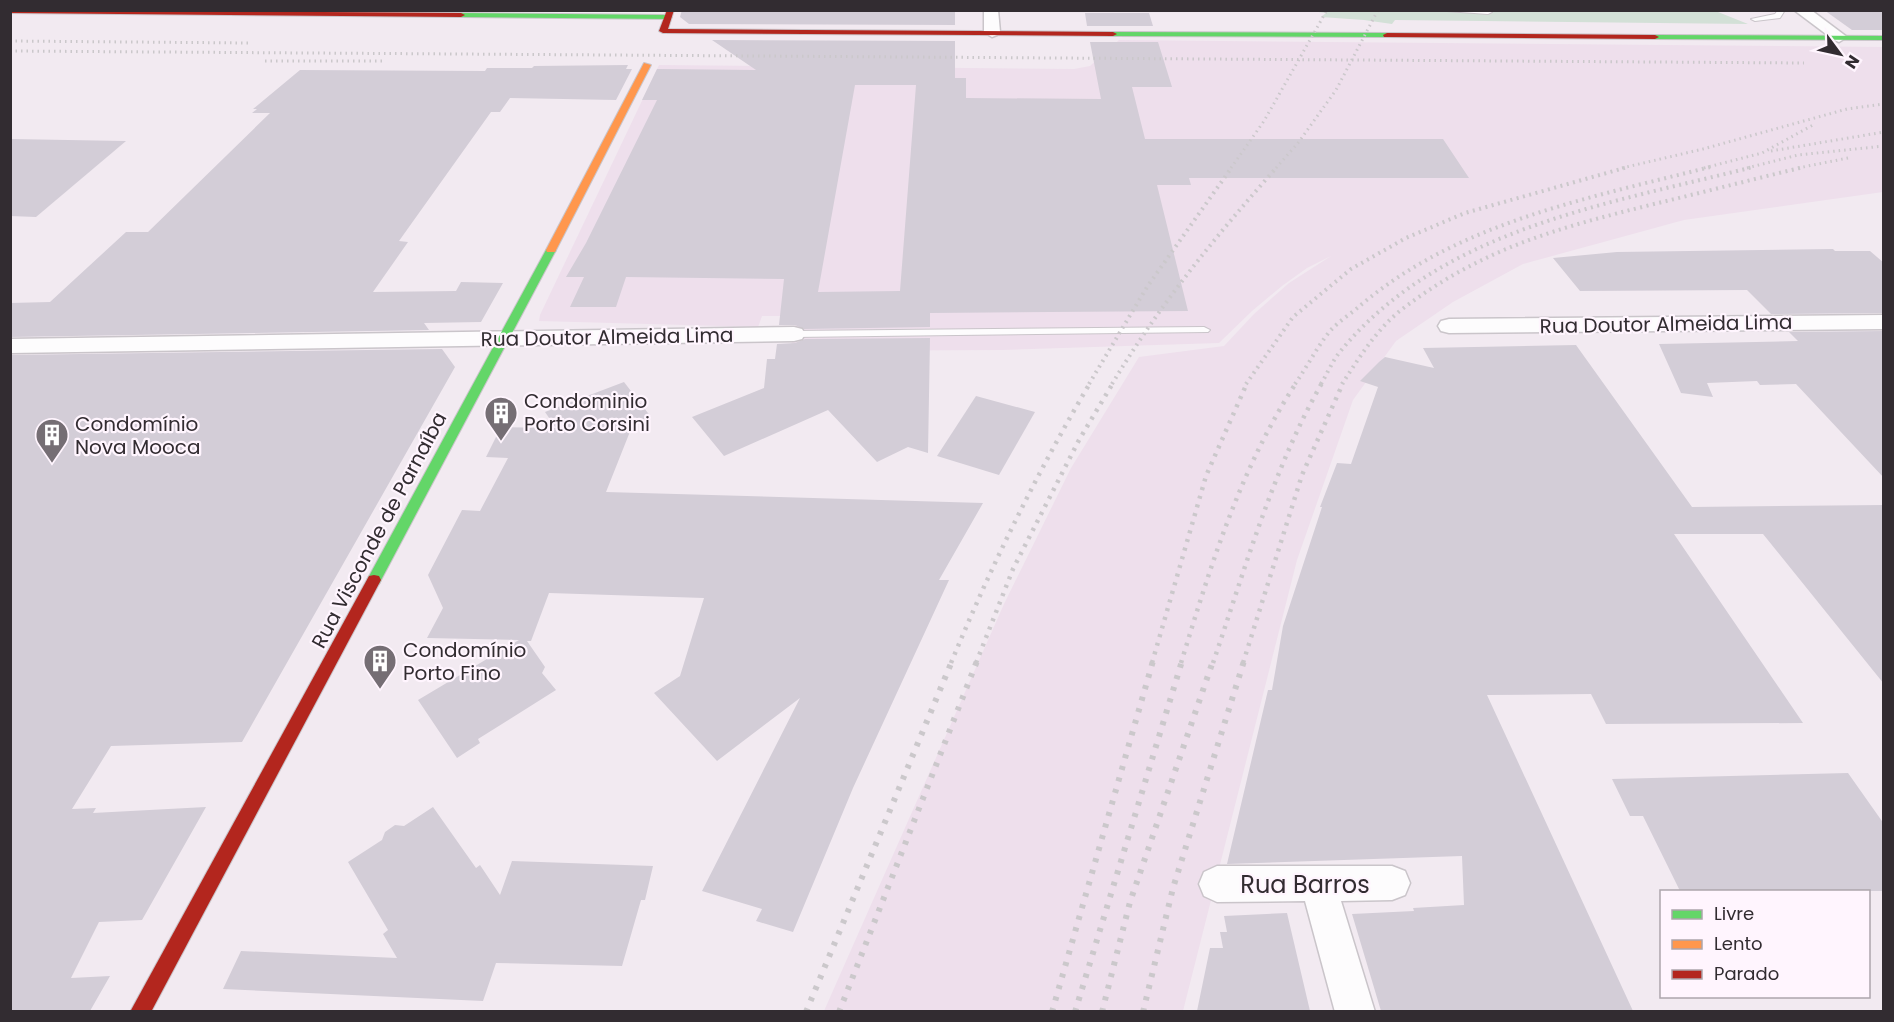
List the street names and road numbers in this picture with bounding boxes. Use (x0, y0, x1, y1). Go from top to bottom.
street label: Rua Doutor Almeida Lima (1539, 308, 1793, 340)
street label: Rua Doutor Almeida Lima (480, 321, 734, 353)
street label: Rua Visconde de Parnaíba (305, 407, 453, 653)
street label: Rua Barros (1240, 868, 1370, 901)

